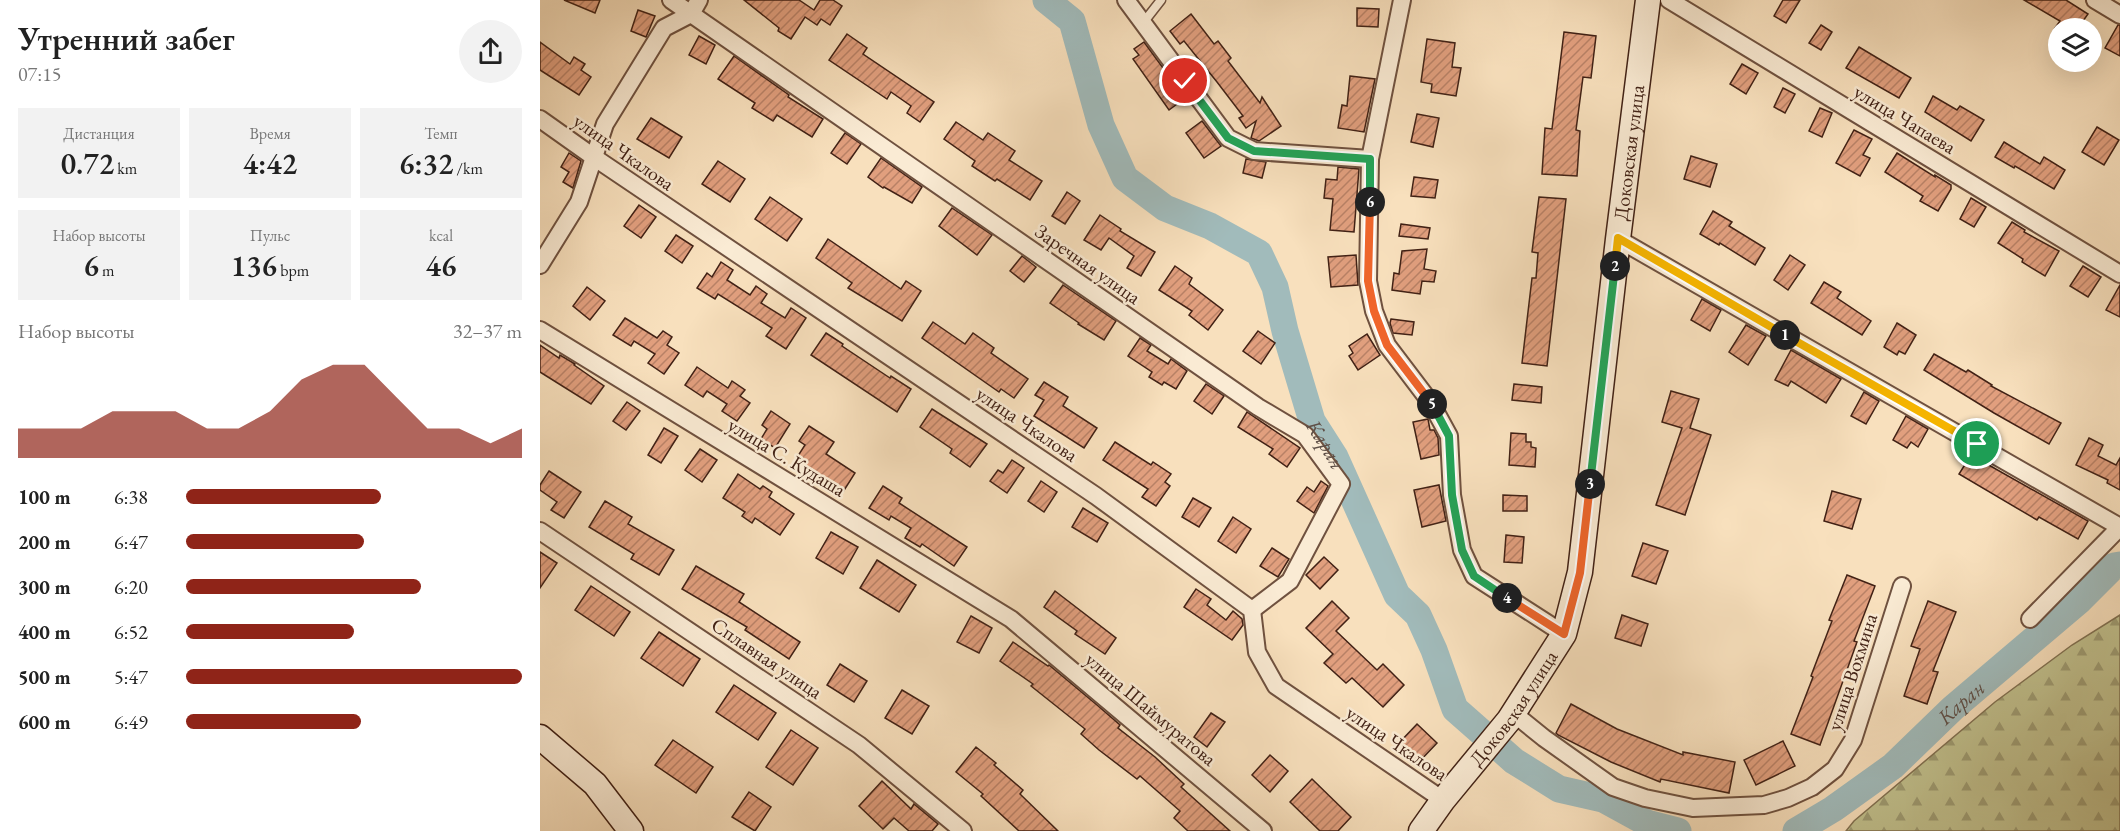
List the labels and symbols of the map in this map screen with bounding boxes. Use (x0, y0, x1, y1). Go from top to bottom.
pin (1159, 55, 1210, 106)
street label: улица Чапаева (1849, 78, 1961, 160)
street label: Доковская улица (1607, 83, 1650, 222)
street label: улица Чкалова (568, 108, 680, 196)
pin: 6 (1355, 187, 1385, 217)
street label: Заречная улица (1030, 218, 1146, 310)
pin: 2 (1600, 251, 1630, 281)
pin: 1 (1770, 320, 1800, 350)
street label: улица Чкалова (971, 380, 1083, 468)
pin: 5 (1417, 389, 1447, 419)
street label: улица С. Кудаша (723, 412, 851, 502)
water label: Каран (1300, 413, 1352, 473)
pin (1951, 418, 2002, 469)
pin: 3 (1575, 469, 1605, 499)
pin: 4 (1492, 583, 1522, 613)
street label: улица Вохмина (1821, 610, 1883, 734)
street label: Сплавная улица (707, 611, 827, 705)
street label: Доковская улица (1463, 645, 1563, 771)
street label: улица Шаймуратова (1080, 646, 1222, 772)
water label: Каран (1930, 674, 1990, 731)
street label: улица Чкалова (1341, 699, 1453, 787)

